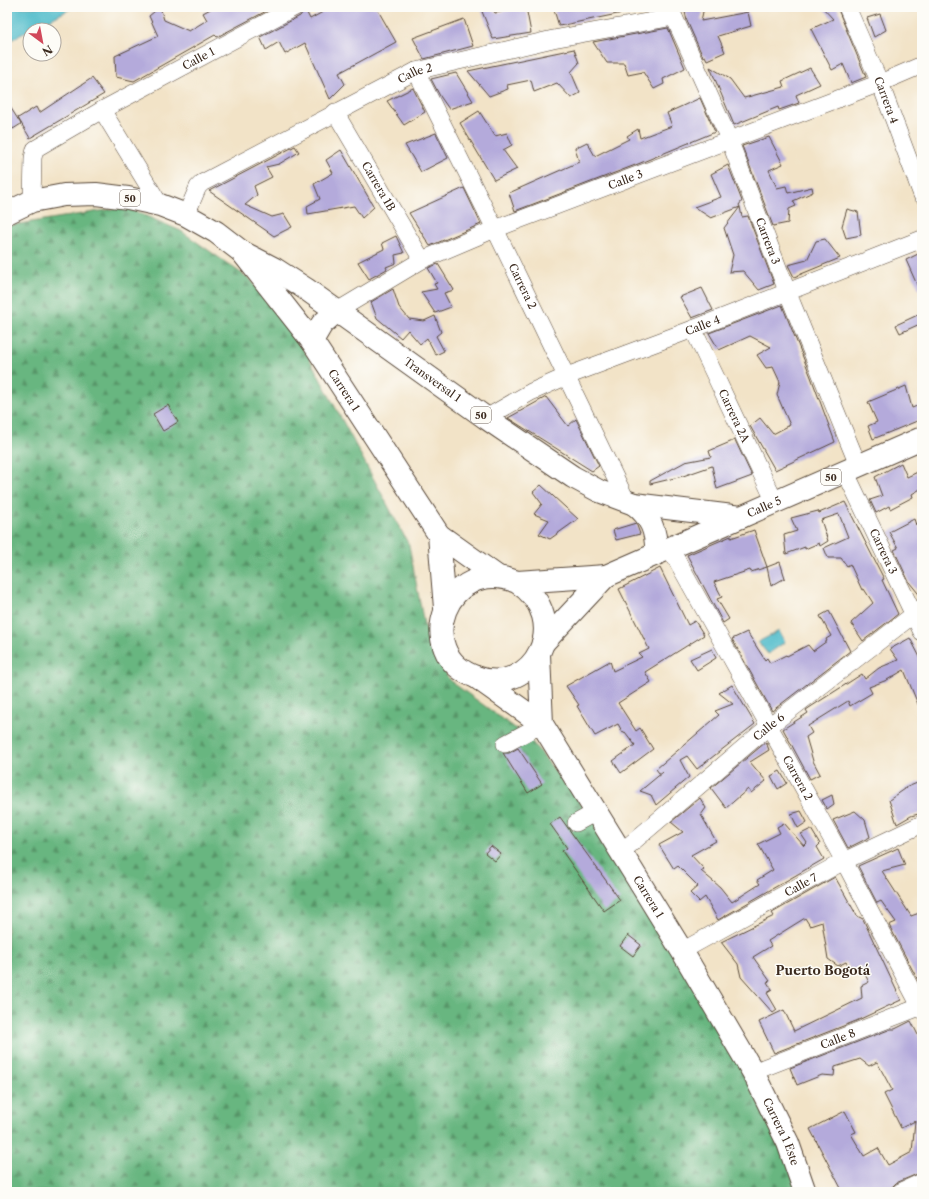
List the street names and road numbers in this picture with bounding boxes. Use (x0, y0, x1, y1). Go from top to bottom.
street label: Calle 1 (180, 44, 217, 73)
street label: Calle 2 (395, 60, 434, 86)
street label: Carrera 4 (871, 74, 902, 125)
street label: Carrera 1B (359, 159, 399, 214)
street label: Calle 3 (606, 167, 645, 192)
road number: 50 (120, 190, 140, 206)
street label: Carrera 3 (753, 216, 783, 266)
street label: Carrera 2 (506, 261, 540, 311)
street label: Calle 4 (683, 312, 722, 338)
street label: Transversal 1 (401, 354, 464, 405)
street label: Carrera 1 (325, 366, 363, 414)
street label: Carrera 2A (716, 387, 753, 445)
road number: 50 (471, 407, 491, 423)
road number: 50 (821, 469, 841, 485)
street label: Calle 5 (745, 493, 783, 520)
street label: Carrera 3 (867, 526, 900, 576)
street label: Calle 6 (750, 710, 788, 744)
street label: Carrera 2 (780, 753, 816, 803)
street label: Calle 7 (782, 870, 820, 900)
street label: Carrera 1 (630, 873, 667, 921)
street label: Calle 8 (818, 1026, 857, 1052)
street label: Carrera 1 Este (760, 1095, 802, 1167)

